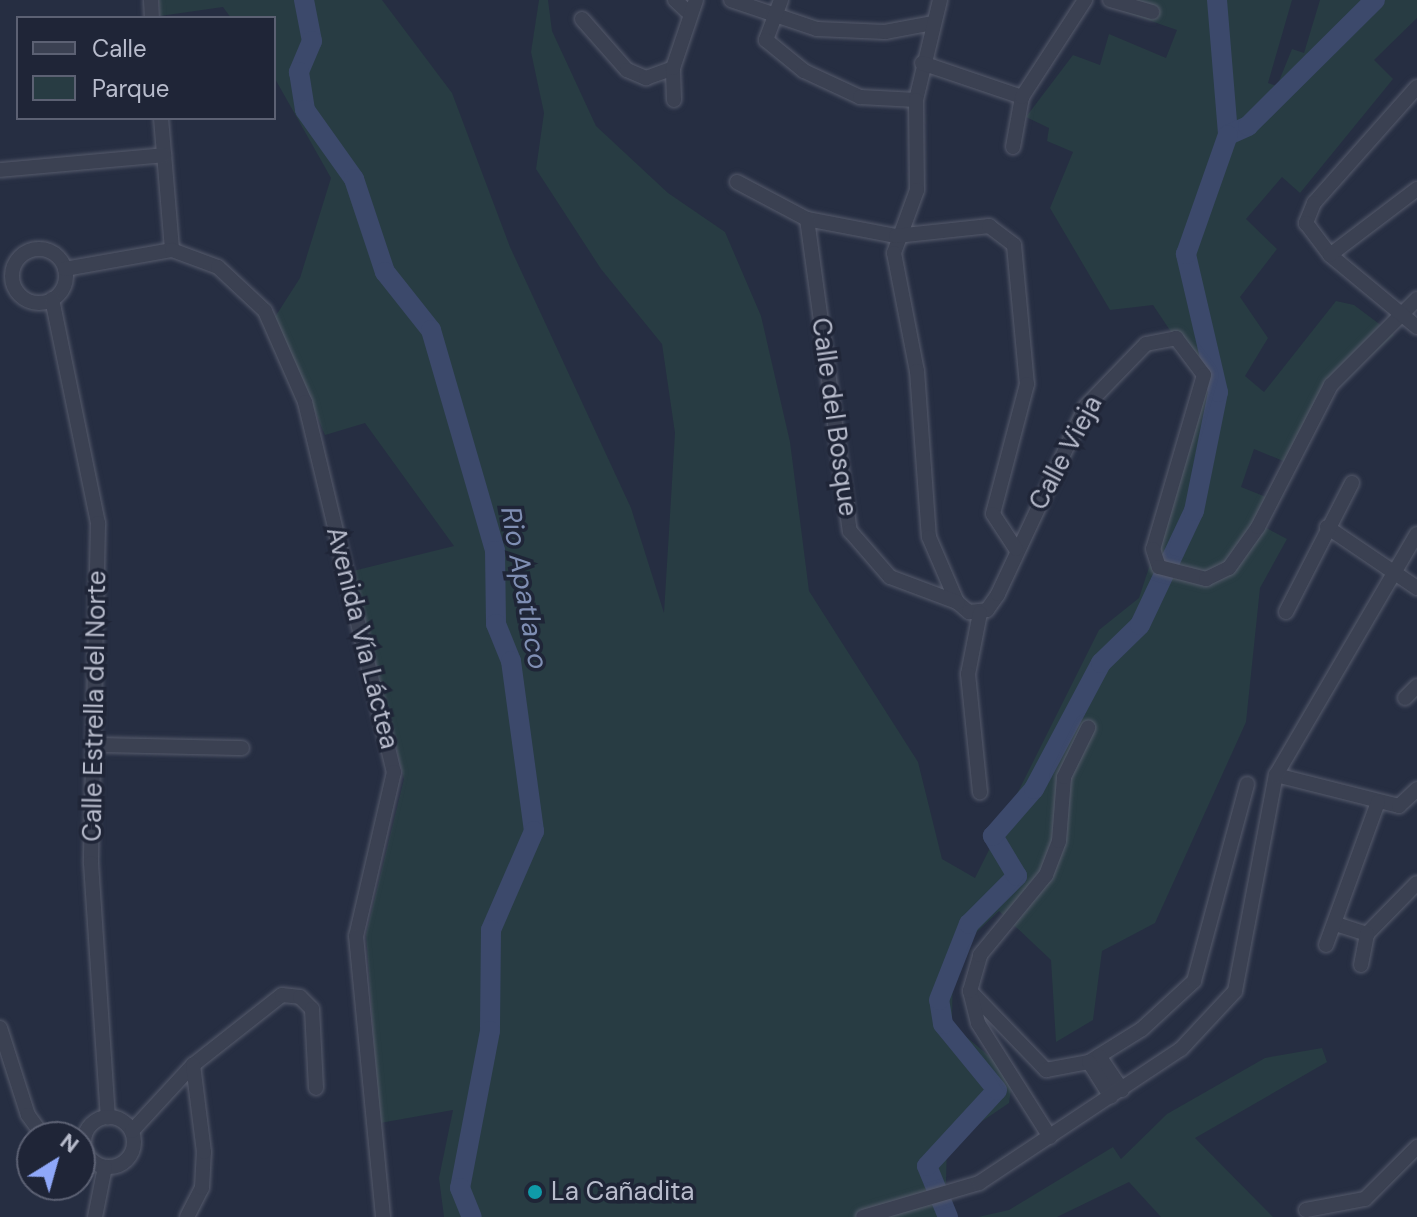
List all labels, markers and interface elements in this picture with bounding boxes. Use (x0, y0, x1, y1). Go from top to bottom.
legend (16, 16, 276, 120)
text: Calle (92, 33, 147, 64)
text: Parque (92, 73, 169, 104)
street label: Calle del Bosque (805, 316, 863, 518)
street label: Calle Vieja (1023, 391, 1109, 515)
water label: Rio Apatlaco (493, 504, 555, 672)
street label: Avenida Vía Láctea (319, 524, 405, 752)
street label: Calle Estrella del Norte (77, 570, 113, 842)
north arrow (16, 1121, 96, 1201)
text: N (54, 1127, 85, 1159)
place label: La Cañadita (551, 1176, 694, 1208)
marker: La Cañadita (526, 1183, 544, 1201)

